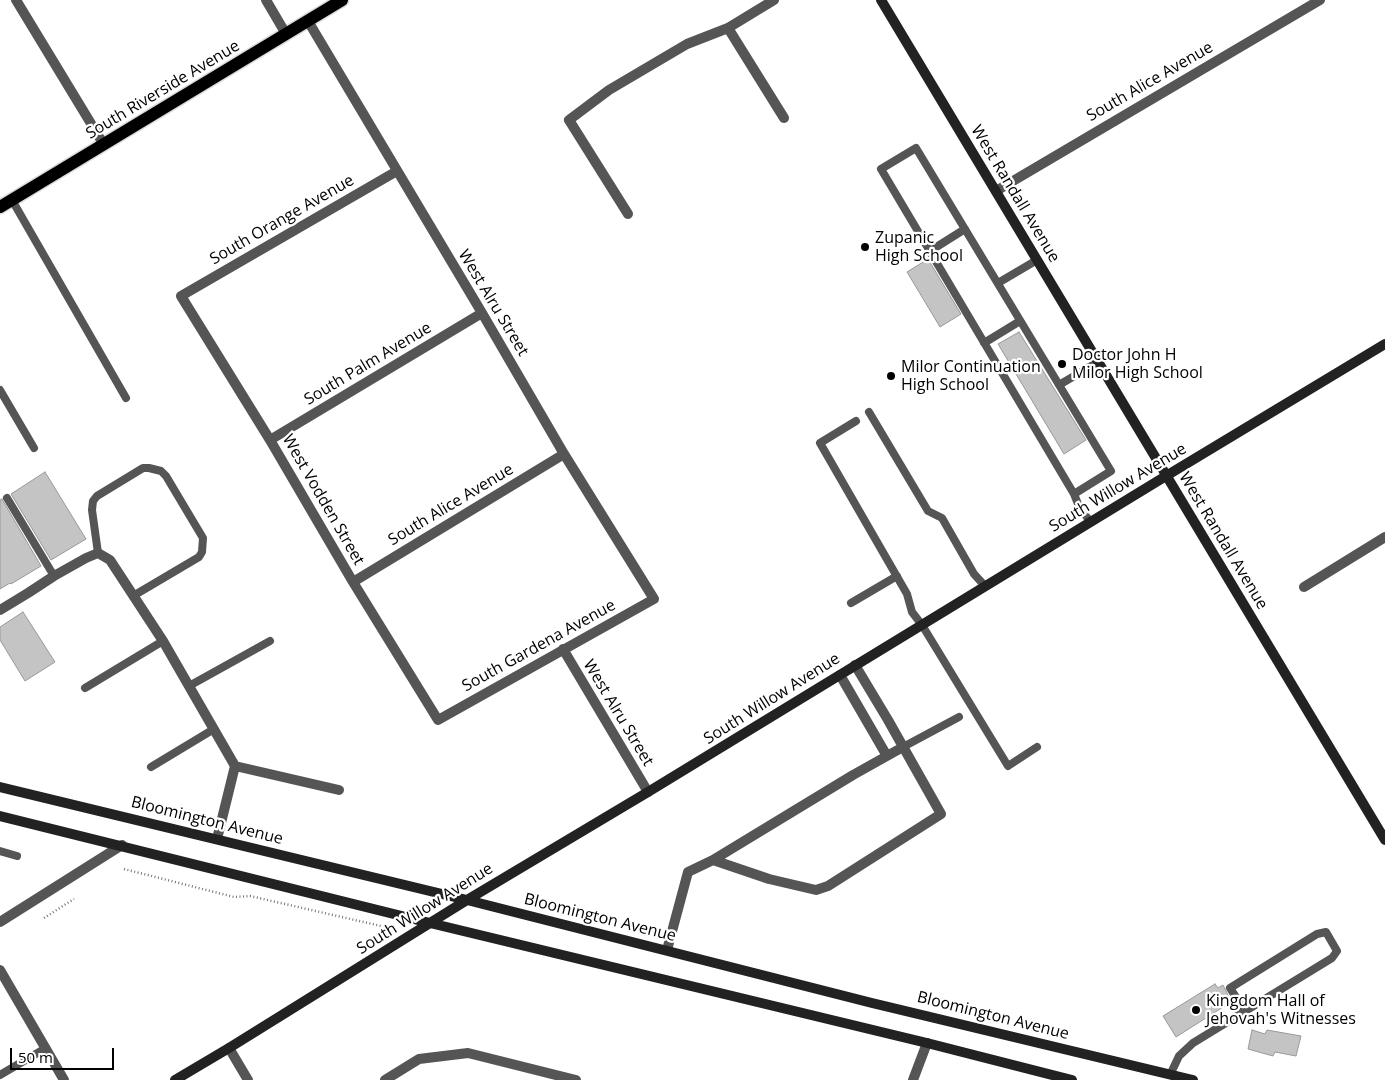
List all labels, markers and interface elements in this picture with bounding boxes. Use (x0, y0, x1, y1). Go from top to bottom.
street label: South Riverside Avenue (83, 37, 243, 143)
street label: South Alice Avenue (1083, 38, 1217, 126)
street label: West Randall Avenue (966, 122, 1064, 266)
street label: South Orange Avenue (207, 171, 357, 269)
place label: Zupanic High School (875, 228, 963, 266)
marker: Zupanic High School (859, 241, 871, 253)
street label: West Alru Street (454, 246, 532, 360)
street label: South Palm Avenue (301, 318, 435, 410)
place label: Doctor John H Milor High School (1072, 345, 1203, 383)
place label: Milor Continuation High School (901, 357, 1041, 395)
marker: Doctor John H Milor High School (1056, 358, 1068, 370)
marker: Milor Continuation High School (885, 370, 897, 382)
street label: West Vodden Street (278, 431, 368, 569)
street label: South Willow Avenue (1046, 439, 1190, 537)
street label: South Alice Avenue (385, 460, 517, 550)
street label: West Randall Avenue (1174, 469, 1272, 613)
street label: South Gardena Avenue (459, 596, 619, 696)
street label: South Willow Avenue (700, 649, 844, 749)
street label: West Alru Street (579, 656, 657, 770)
street label: Bloomington Avenue (129, 793, 285, 849)
street label: South Willow Avenue (353, 859, 497, 959)
street label: Bloomington Avenue (522, 890, 678, 946)
street label: Bloomington Avenue (915, 988, 1071, 1044)
place label: Kingdom Hall of Jehovah's Witnesses (1206, 991, 1356, 1029)
marker: Kingdom Hall of Jehovah's Witnesses (1190, 1004, 1202, 1016)
scale bar (12, 1038, 116, 1070)
text: 50 m (18, 1047, 53, 1067)

